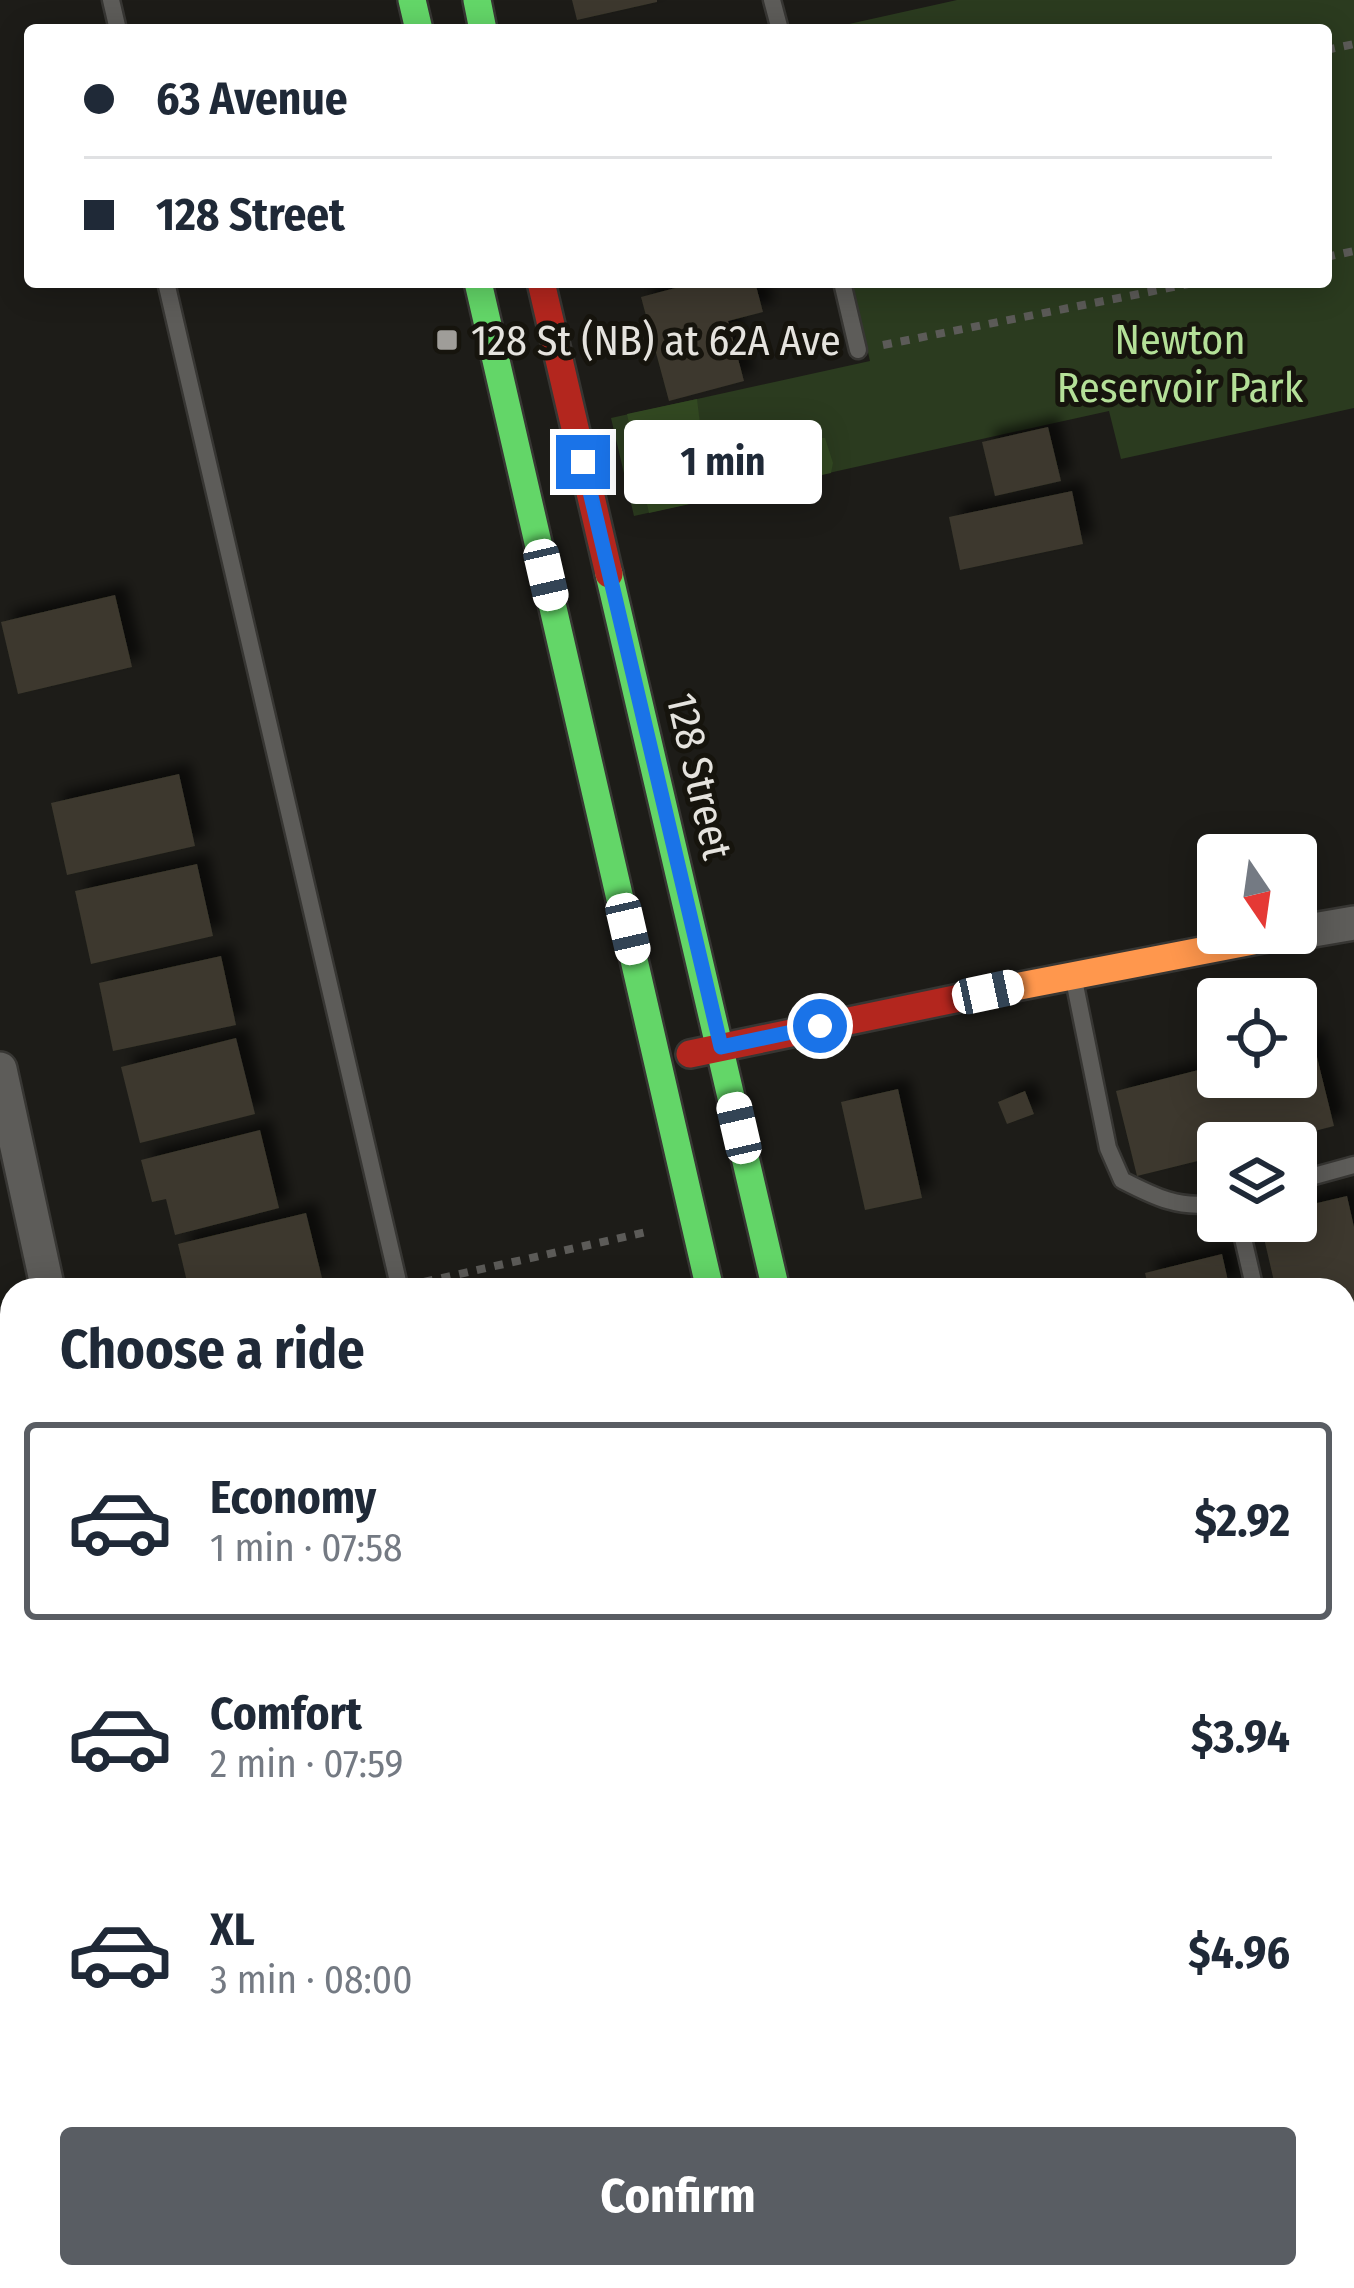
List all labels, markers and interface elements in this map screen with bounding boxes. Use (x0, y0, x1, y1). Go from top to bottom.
text: 63 Avenue (156, 72, 348, 126)
text: 128 Street (156, 188, 345, 242)
park label: Newton Reservoir Park (1057, 315, 1304, 413)
place label: 128 St (NB) at 62A Ave (471, 316, 841, 366)
marker: 128 St (NB) at 62A Ave (434, 327, 460, 353)
callout: 1 min (625, 420, 823, 504)
route end (556, 435, 610, 489)
text: 1 min (681, 439, 765, 485)
car (520, 536, 572, 614)
street label: 128 Street (656, 688, 742, 864)
north arrow (1197, 834, 1317, 954)
map controls (1197, 834, 1317, 1242)
car (602, 890, 654, 968)
car (949, 967, 1027, 1017)
button: locate (1197, 978, 1317, 1098)
route start (793, 999, 847, 1053)
car (713, 1089, 765, 1167)
button: layers (1197, 1122, 1317, 1242)
text: Choose a ride (60, 1318, 365, 1382)
icon: car (66, 1467, 174, 1575)
text: Economy (210, 1471, 376, 1525)
text: $2.92 (1194, 1494, 1290, 1548)
text: 1 min · 07:58 (210, 1525, 403, 1571)
icon: car (66, 1683, 174, 1791)
text: Comfort (210, 1687, 362, 1741)
text: $3.94 (1191, 1710, 1290, 1764)
text: 2 min · 07:59 (210, 1741, 403, 1787)
icon: car (66, 1899, 174, 2007)
text: XL (210, 1903, 255, 1957)
text: $4.96 (1188, 1926, 1290, 1980)
text: 3 min · 08:00 (210, 1957, 412, 2003)
button: Confirm (60, 2127, 1296, 2265)

